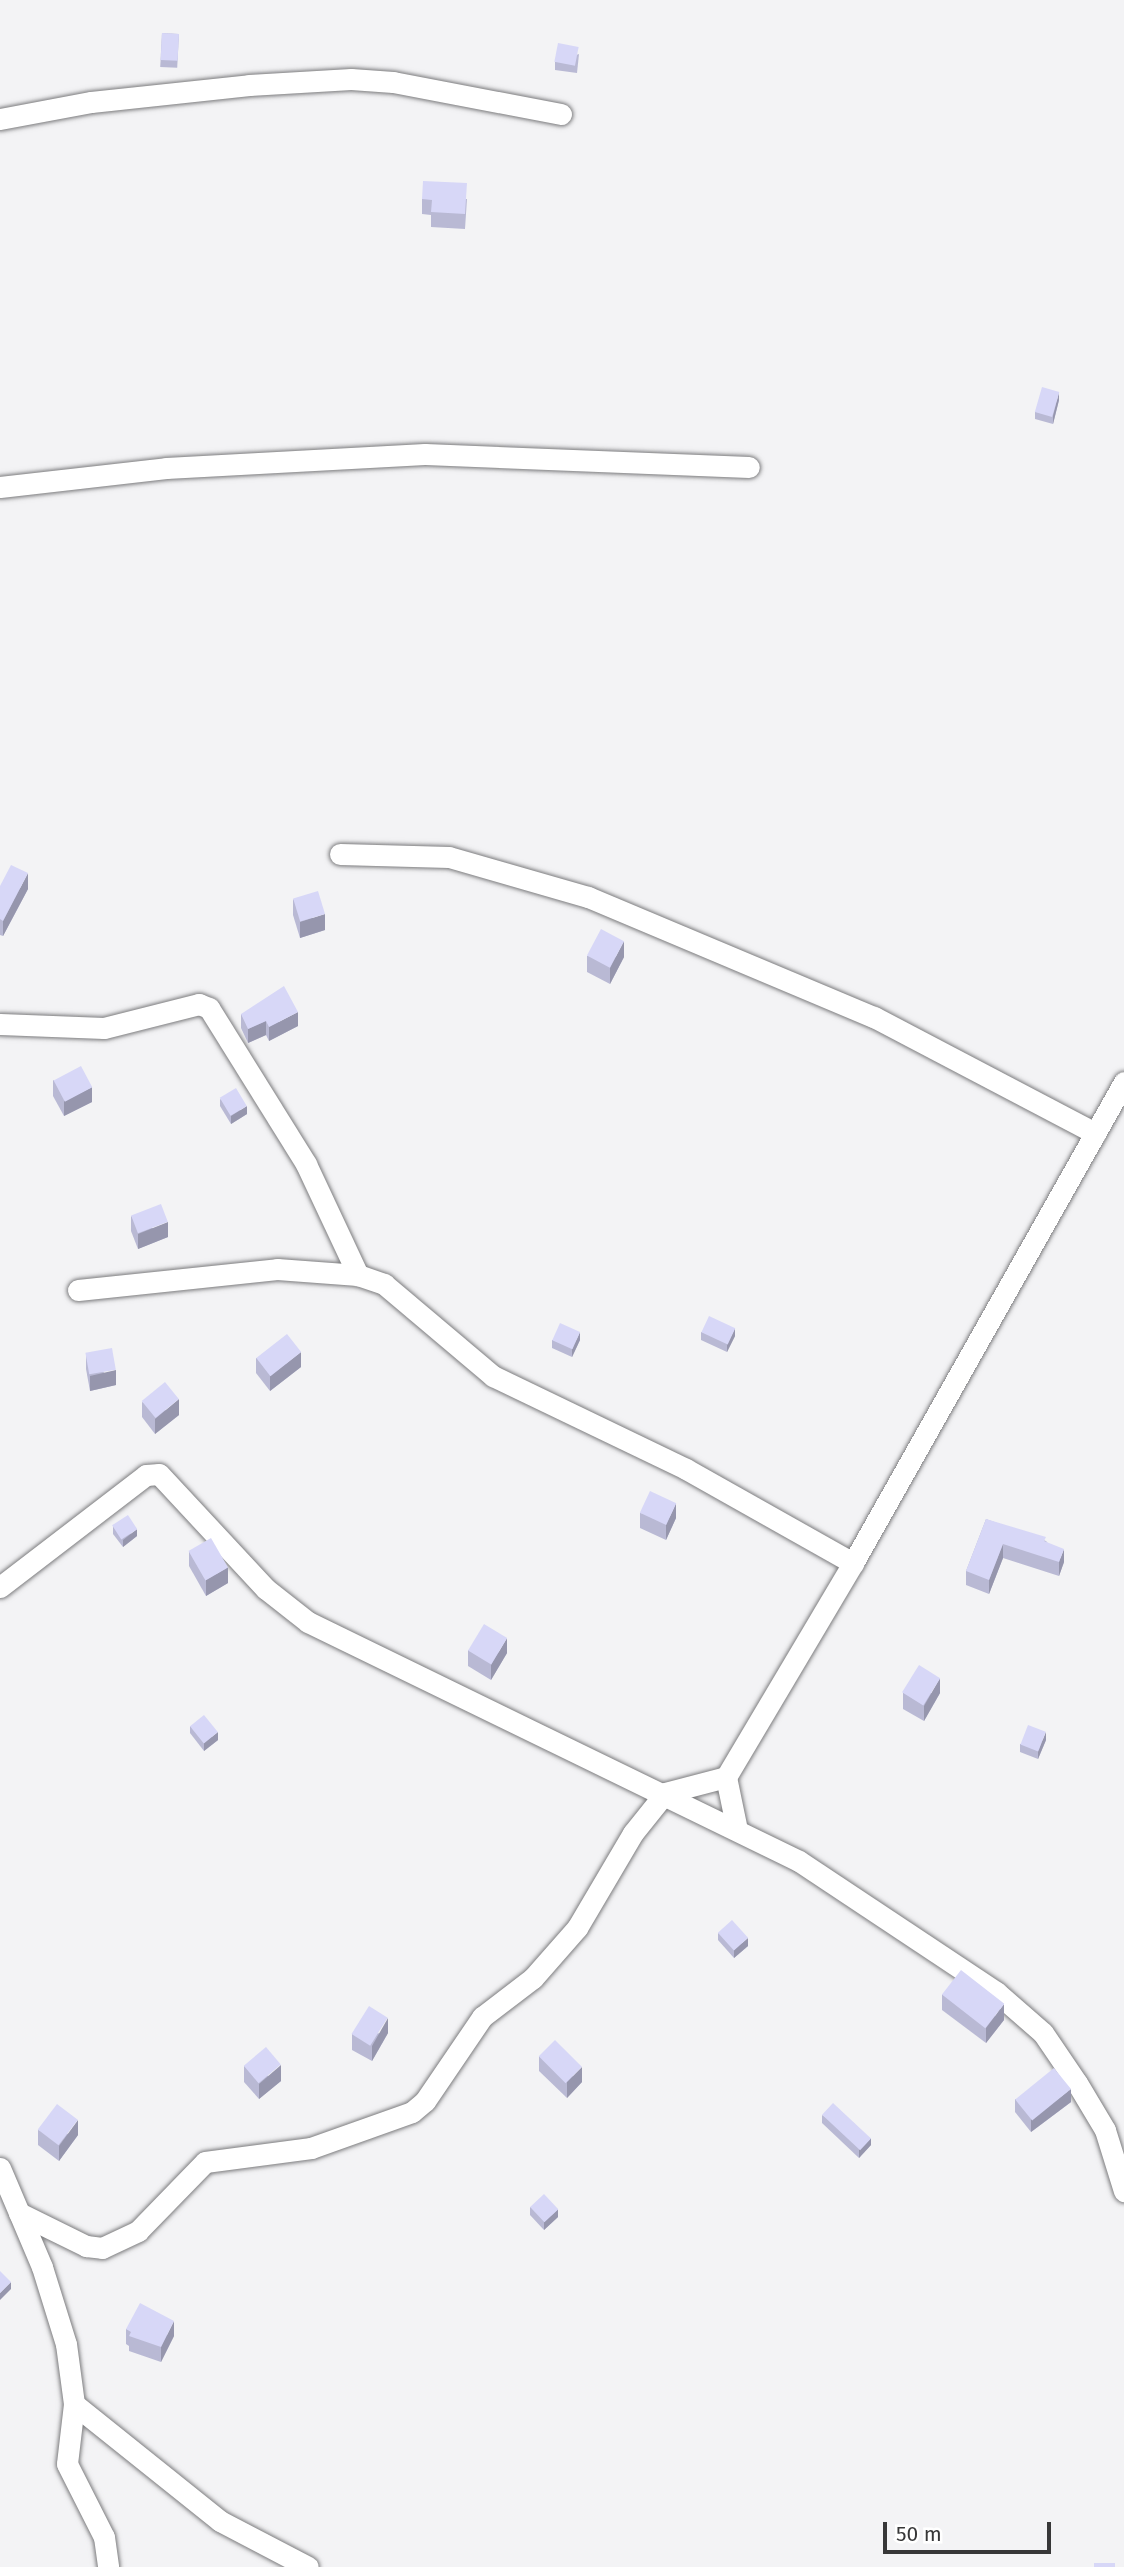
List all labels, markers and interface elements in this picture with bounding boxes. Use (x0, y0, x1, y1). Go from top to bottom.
scale bar (886, 2508, 1054, 2552)
text: 50 m (896, 2521, 942, 2547)

